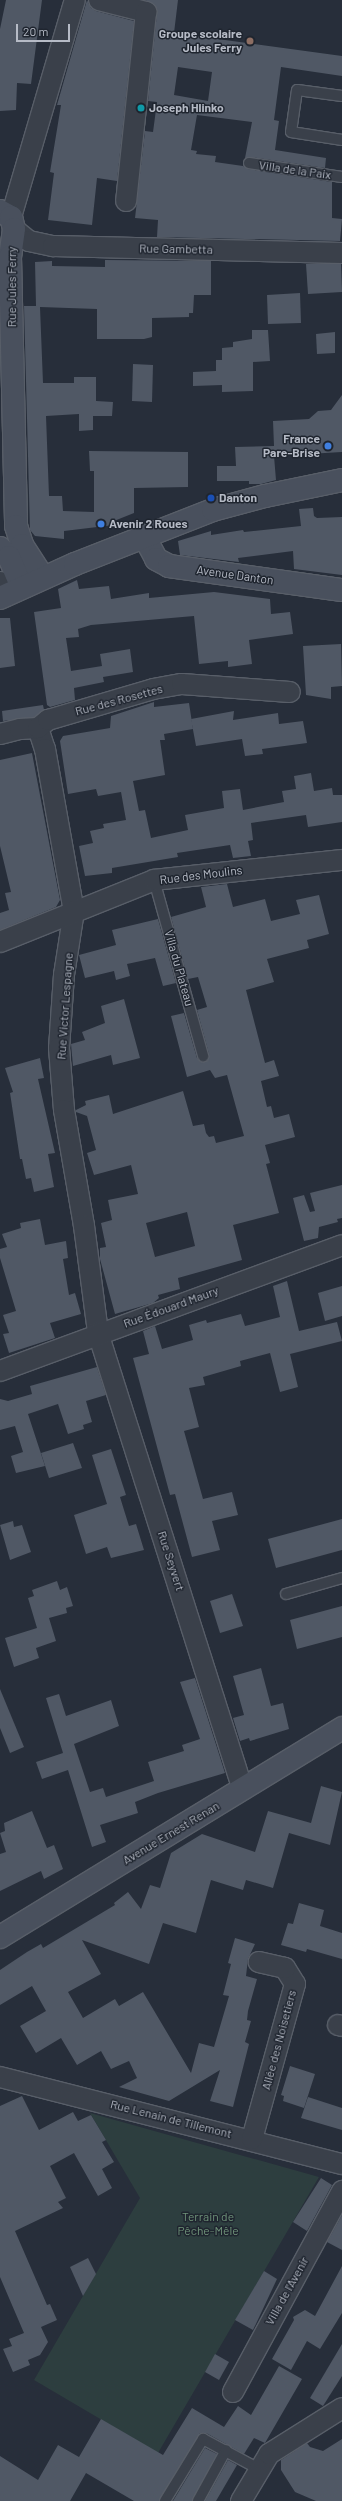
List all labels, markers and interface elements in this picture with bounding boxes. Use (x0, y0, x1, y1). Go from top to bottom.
scale bar (18, 16, 72, 42)
text: 20 m (23, 24, 49, 38)
place label: Groupe scolaire Jules Ferry (159, 27, 242, 55)
marker: Groupe scolaire Jules Ferry (245, 36, 255, 46)
place label: Joseph Hlinko (149, 101, 224, 115)
marker: Joseph Hlinko (136, 103, 146, 113)
street label: Villa de la Paix (258, 158, 332, 182)
street label: Rue Gambetta (139, 241, 213, 257)
street label: Rue Jules Ferry (5, 247, 19, 327)
place label: France Pare-Brise (263, 432, 320, 460)
marker: France Pare-Brise (323, 441, 333, 451)
place label: Danton (219, 491, 257, 505)
marker: Danton (206, 493, 216, 503)
place label: Avenir 2 Roues (109, 517, 188, 531)
marker: Avenir 2 Roues (96, 519, 106, 529)
street label: Avenue Danton (196, 562, 274, 588)
street label: Rue des Rosettes (74, 681, 164, 719)
street label: Rue des Moulins (159, 863, 243, 887)
street label: Villa du Plateau (161, 928, 197, 1008)
street label: Rue Victor Lespagne (54, 952, 76, 1060)
street label: Rue Édouard Maury (121, 1283, 221, 1331)
street label: Rue Seyvert (155, 1529, 187, 1593)
street label: Avenue Ernest Renan (120, 1798, 222, 1868)
street label: Allée des Noisetiers (259, 1989, 299, 2091)
street label: Rue Lenain de Tillemont (109, 2097, 233, 2141)
park label: Terrain de Pêche-Mêle (177, 2210, 239, 2238)
street label: Villa de l'Avenir (262, 2254, 312, 2328)

